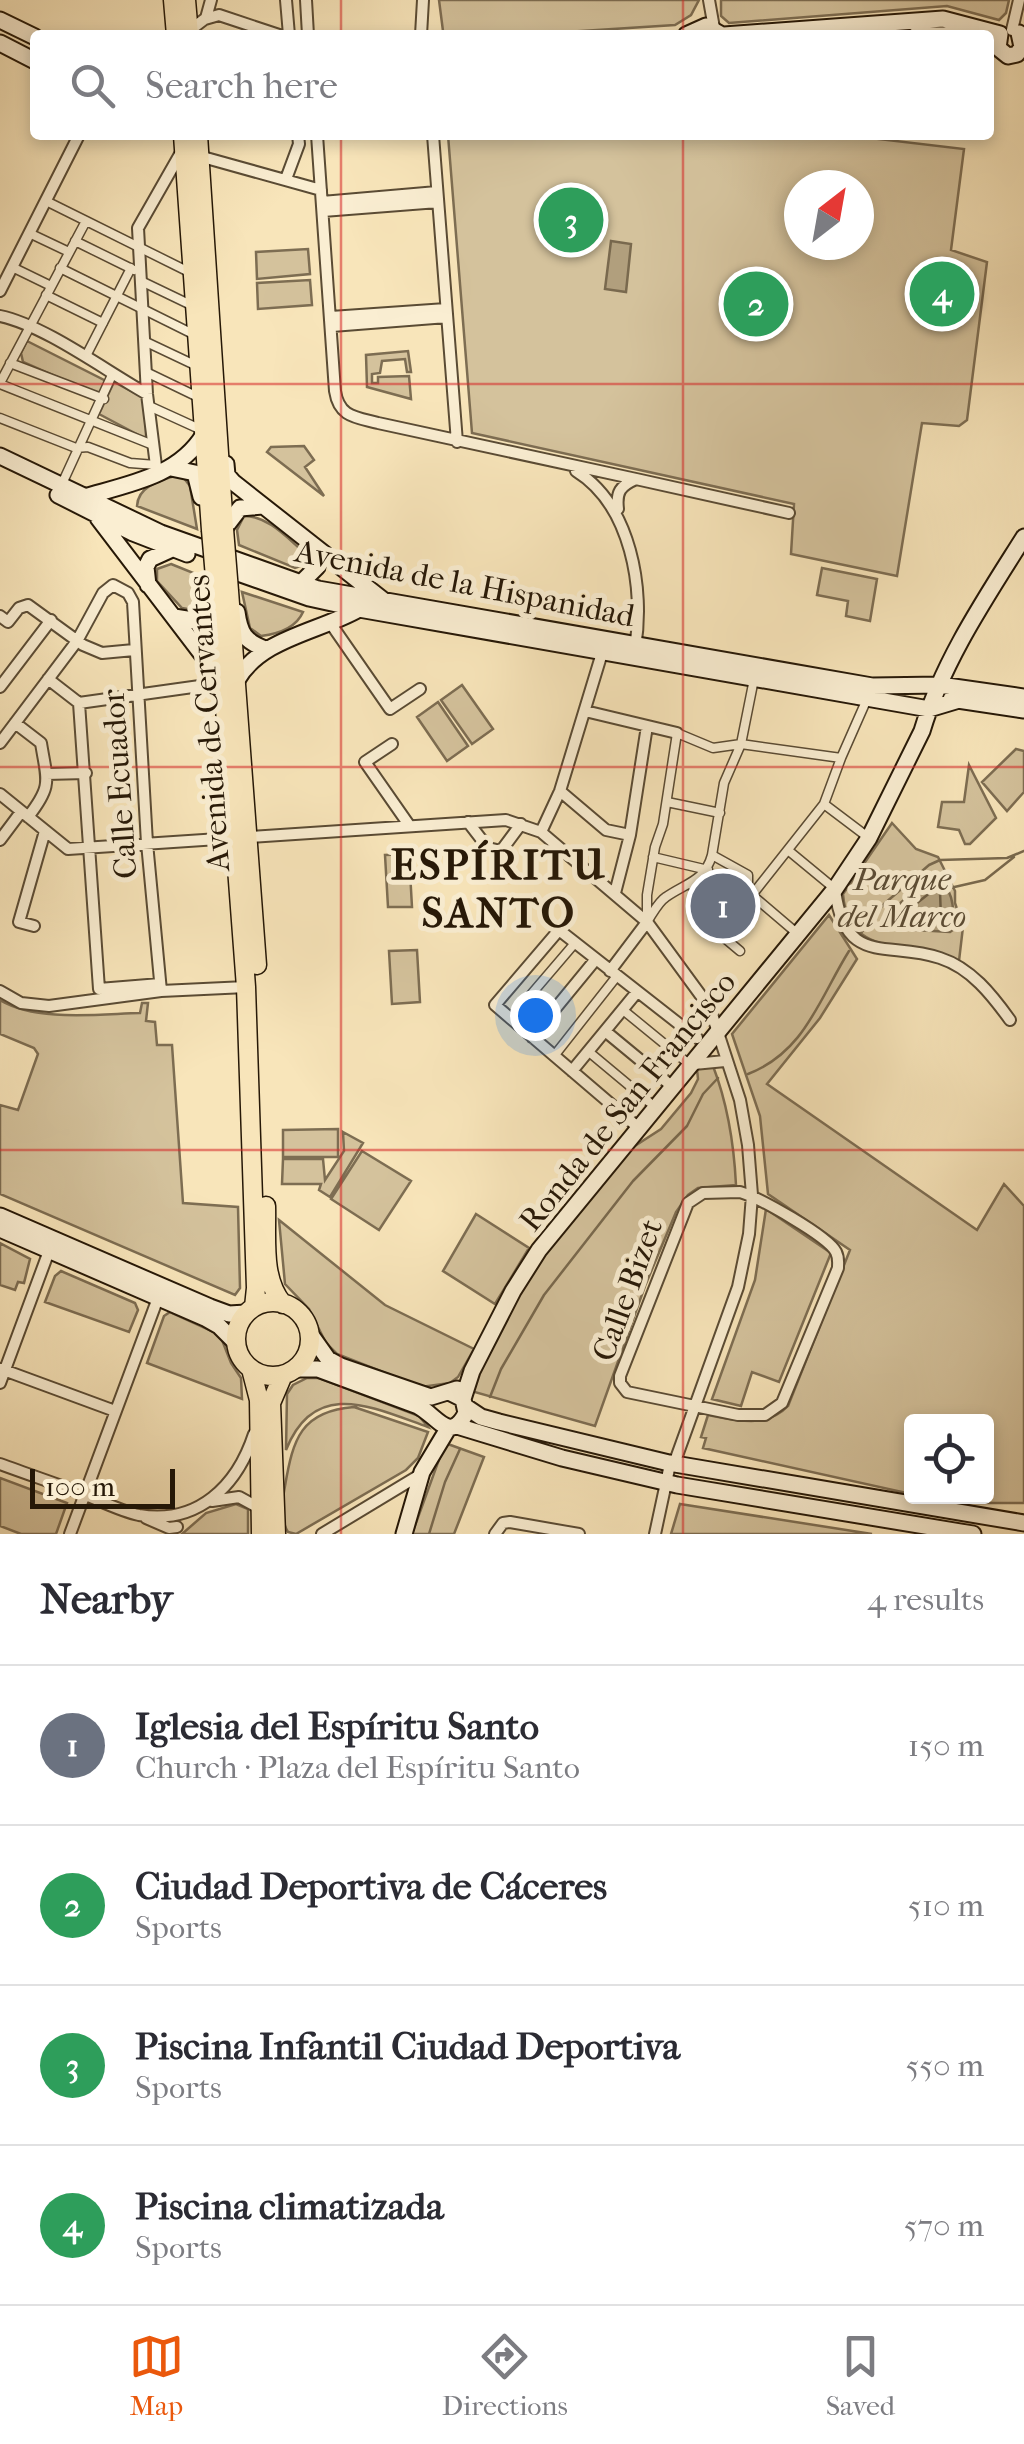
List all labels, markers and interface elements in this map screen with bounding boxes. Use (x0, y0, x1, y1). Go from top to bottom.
search box (30, 30, 994, 140)
icon: search (65, 58, 120, 113)
text: Search here (145, 63, 338, 108)
north arrow (784, 170, 874, 260)
pin: 3 (538, 182, 604, 258)
pin: 4 (910, 256, 974, 332)
pin: 2 (724, 266, 788, 342)
street label: Avenida de la Hispanidad (290, 532, 638, 635)
street label: Avenida de Cervantes (180, 573, 237, 874)
street label: Calle Ecuador (94, 687, 145, 880)
district label: ESPÍRITU SANTO (391, 839, 607, 938)
park label: Parque del Marco (838, 861, 966, 935)
pin: 1 (690, 868, 756, 944)
street label: Ronda de San Francisco (511, 964, 743, 1238)
your location (510, 990, 561, 1041)
street label: Calle Bizet (585, 1214, 670, 1366)
map controls (904, 1414, 994, 1504)
button: locate (904, 1414, 994, 1504)
scale bar (30, 1464, 175, 1508)
text: 100 m (45, 1470, 115, 1503)
text: Nearby (40, 1575, 172, 1624)
text: 4 results (867, 1581, 984, 1618)
text: Iglesia del Espíritu Santo (135, 1704, 539, 1749)
text: 1 (67, 1727, 78, 1764)
text: 150 m (908, 1727, 984, 1764)
text: Church · Plaza del Espíritu Santo (135, 1749, 580, 1786)
text: Ciudad Deportiva de Cáceres (135, 1864, 607, 1909)
text: 2 (64, 1887, 81, 1924)
text: 510 m (908, 1887, 984, 1924)
text: Sports (135, 1909, 222, 1946)
text: Piscina Infantil Ciudad Deportiva (135, 2024, 680, 2069)
text: 3 (66, 2047, 79, 2084)
text: 550 m (905, 2047, 984, 2084)
text: Sports (135, 2069, 222, 2106)
text: Piscina climatizada (135, 2184, 444, 2229)
text: 4 (63, 2207, 82, 2244)
text: 570 m (904, 2207, 984, 2244)
text: Sports (135, 2229, 222, 2266)
tab: Map (129, 2329, 184, 2422)
tab: Directions (442, 2329, 568, 2422)
tab: Saved (826, 2329, 895, 2422)

